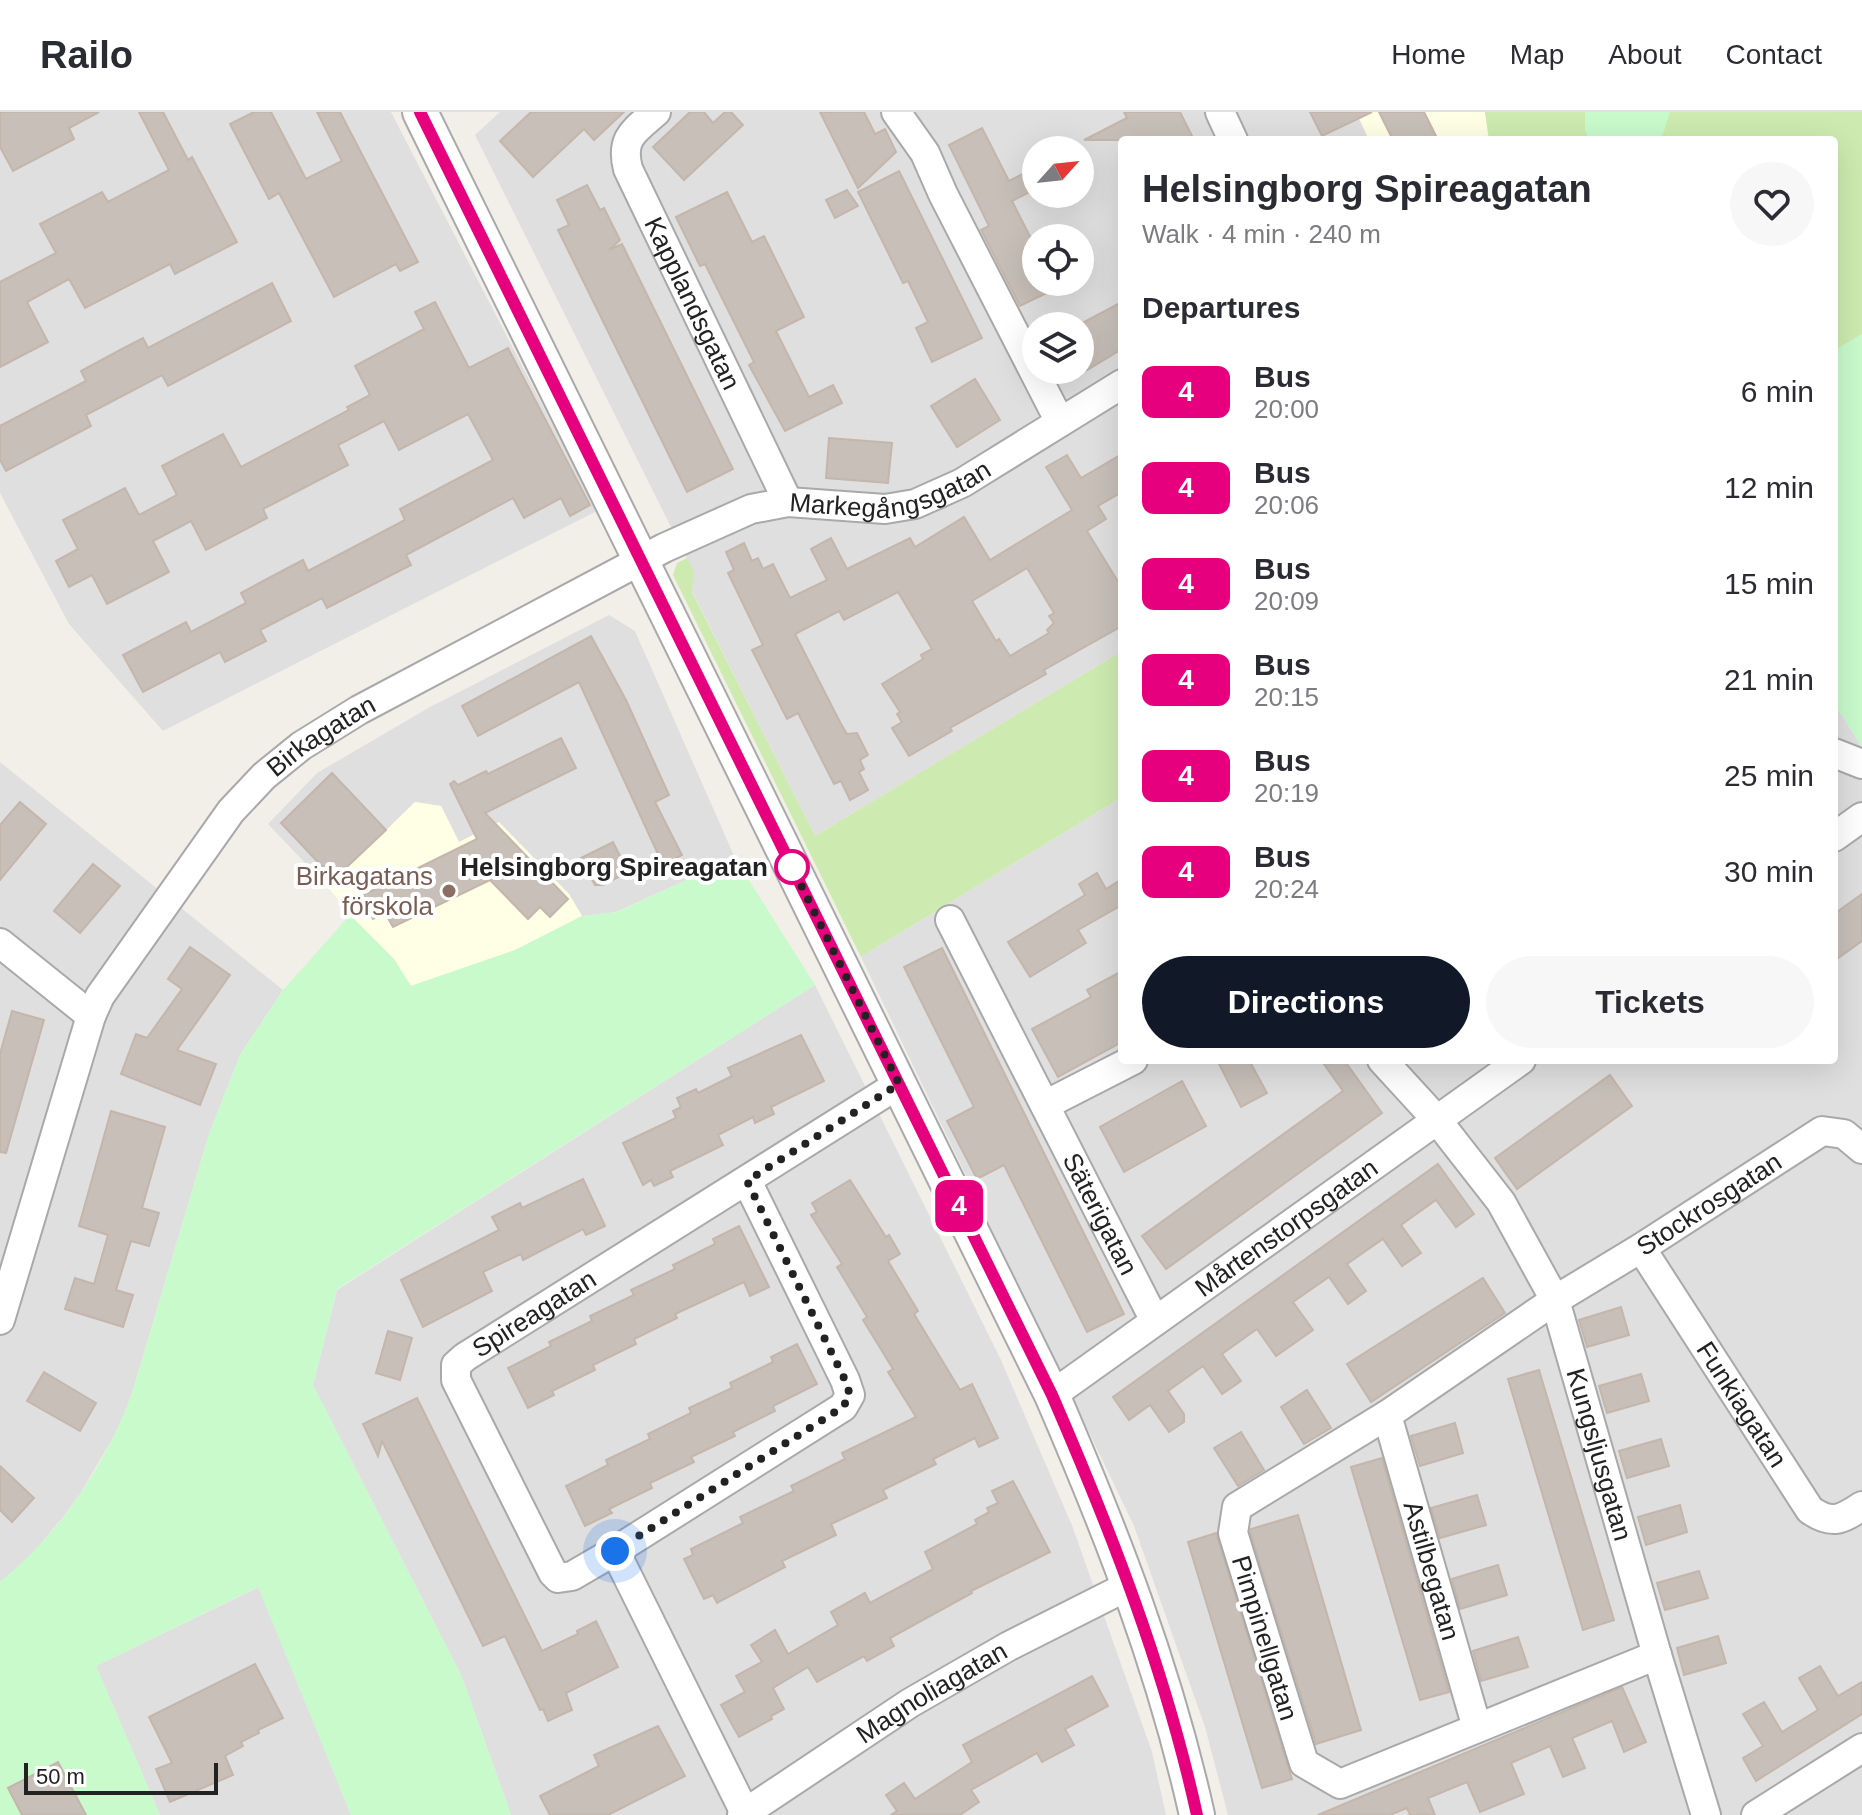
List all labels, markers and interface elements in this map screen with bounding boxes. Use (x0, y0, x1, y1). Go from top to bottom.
text: Railo (40, 34, 133, 76)
text: Home (1391, 39, 1466, 70)
text: Map (1510, 39, 1564, 70)
text: About (1608, 39, 1682, 70)
text: Contact (1726, 39, 1822, 70)
north arrow (1022, 136, 1094, 208)
map controls (1022, 136, 1094, 384)
button: heart (1730, 162, 1814, 246)
text: Helsingborg Spireagatan (1142, 168, 1592, 210)
street label: Kapplandsgatan (638, 212, 747, 394)
text: Walk · 4 min · 240 m (1142, 219, 1381, 249)
button: locate (1022, 224, 1094, 296)
text: Departures (1142, 291, 1300, 324)
button: layers (1022, 312, 1094, 384)
text: Bus (1254, 360, 1311, 393)
text: 6 min (1741, 375, 1814, 408)
text: 4 (1178, 376, 1194, 407)
text: 20:00 (1254, 394, 1319, 424)
street label: Markegångsgatan (788, 454, 996, 524)
text: Bus (1254, 456, 1311, 489)
text: 12 min (1724, 471, 1814, 504)
text: 4 (1178, 472, 1194, 503)
text: 20:06 (1254, 490, 1319, 520)
text: Bus (1254, 552, 1311, 585)
text: 15 min (1724, 567, 1814, 600)
text: 4 (1178, 568, 1194, 599)
text: 20:09 (1254, 586, 1319, 616)
text: Bus (1254, 648, 1311, 681)
text: 21 min (1724, 663, 1814, 696)
text: 4 (1178, 664, 1194, 695)
text: 20:15 (1254, 682, 1319, 712)
street label: Birkagatan (261, 689, 380, 783)
text: Bus (1254, 744, 1311, 777)
text: 25 min (1724, 759, 1814, 792)
text: 4 (1178, 760, 1194, 791)
text: 20:19 (1254, 778, 1319, 808)
text: Bus (1254, 840, 1311, 873)
marker: Helsingborg Spireagatan (775, 850, 809, 884)
place label: Helsingborg Spireagatan (460, 852, 768, 882)
text: 30 min (1724, 855, 1814, 888)
text: 4 (1178, 856, 1194, 887)
place label: Birkagatans förskola (296, 861, 434, 921)
text: 20:24 (1254, 874, 1319, 904)
marker: Birkagatans förskola (440, 882, 458, 900)
button: Directions (1142, 956, 1470, 1048)
button: Tickets (1486, 956, 1814, 1048)
street label: Stockrosgatan (1631, 1146, 1787, 1262)
street label: Säterigatan (1057, 1148, 1144, 1280)
street label: Mårtenstorpsgatan (1189, 1152, 1383, 1303)
line badge: 4 (933, 1180, 985, 1232)
text: 4 (951, 1190, 967, 1221)
street label: Spireagatan (467, 1264, 601, 1364)
street label: Funkiagatan (1690, 1336, 1793, 1473)
street label: Kungsljusgatan (1560, 1365, 1638, 1544)
street label: Astilbegatan (1398, 1498, 1466, 1644)
your location (595, 1531, 635, 1571)
street label: Pimpinellgatan (1226, 1552, 1304, 1724)
street label: Magnoliagatan (851, 1635, 1012, 1749)
scale bar (24, 1759, 218, 1795)
text: 50 m (36, 1764, 85, 1789)

